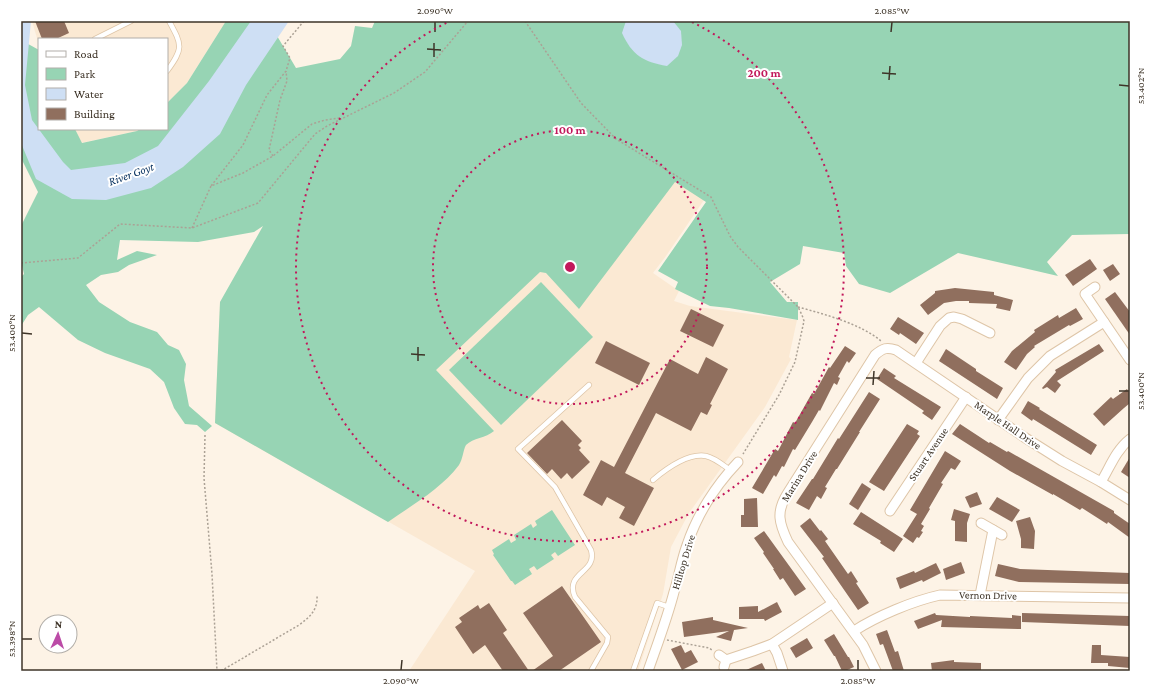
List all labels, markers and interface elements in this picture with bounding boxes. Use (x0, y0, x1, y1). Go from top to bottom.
text: 2.090°W (417, 5, 454, 16)
text: 2.085°W (874, 5, 910, 16)
legend (38, 38, 168, 130)
text: Road (74, 47, 99, 61)
text: 200 m (747, 66, 781, 80)
text: Park (74, 67, 96, 81)
text: 53.402°N (1135, 67, 1146, 104)
text: Water (74, 87, 104, 101)
text: Building (74, 107, 115, 121)
text: 100 m (554, 123, 587, 137)
water label: River Goyt (107, 159, 156, 189)
centre of rings (563, 260, 577, 274)
text: 53.400°N (6, 314, 17, 352)
text: 53.400°N (1135, 372, 1146, 410)
street label: Marple Hall Drive (972, 398, 1044, 453)
street label: Stuart Avenue (906, 425, 950, 483)
street label: Marina Drive (779, 448, 820, 504)
street label: Hilltop Drive (669, 533, 698, 591)
street label: Vernon Drive (959, 588, 1017, 602)
north arrow (38, 614, 78, 654)
text: N (54, 618, 63, 630)
text: 53.398°N (6, 620, 17, 657)
text: 2.090°W (383, 675, 420, 686)
text: 2.085°W (840, 675, 876, 686)

